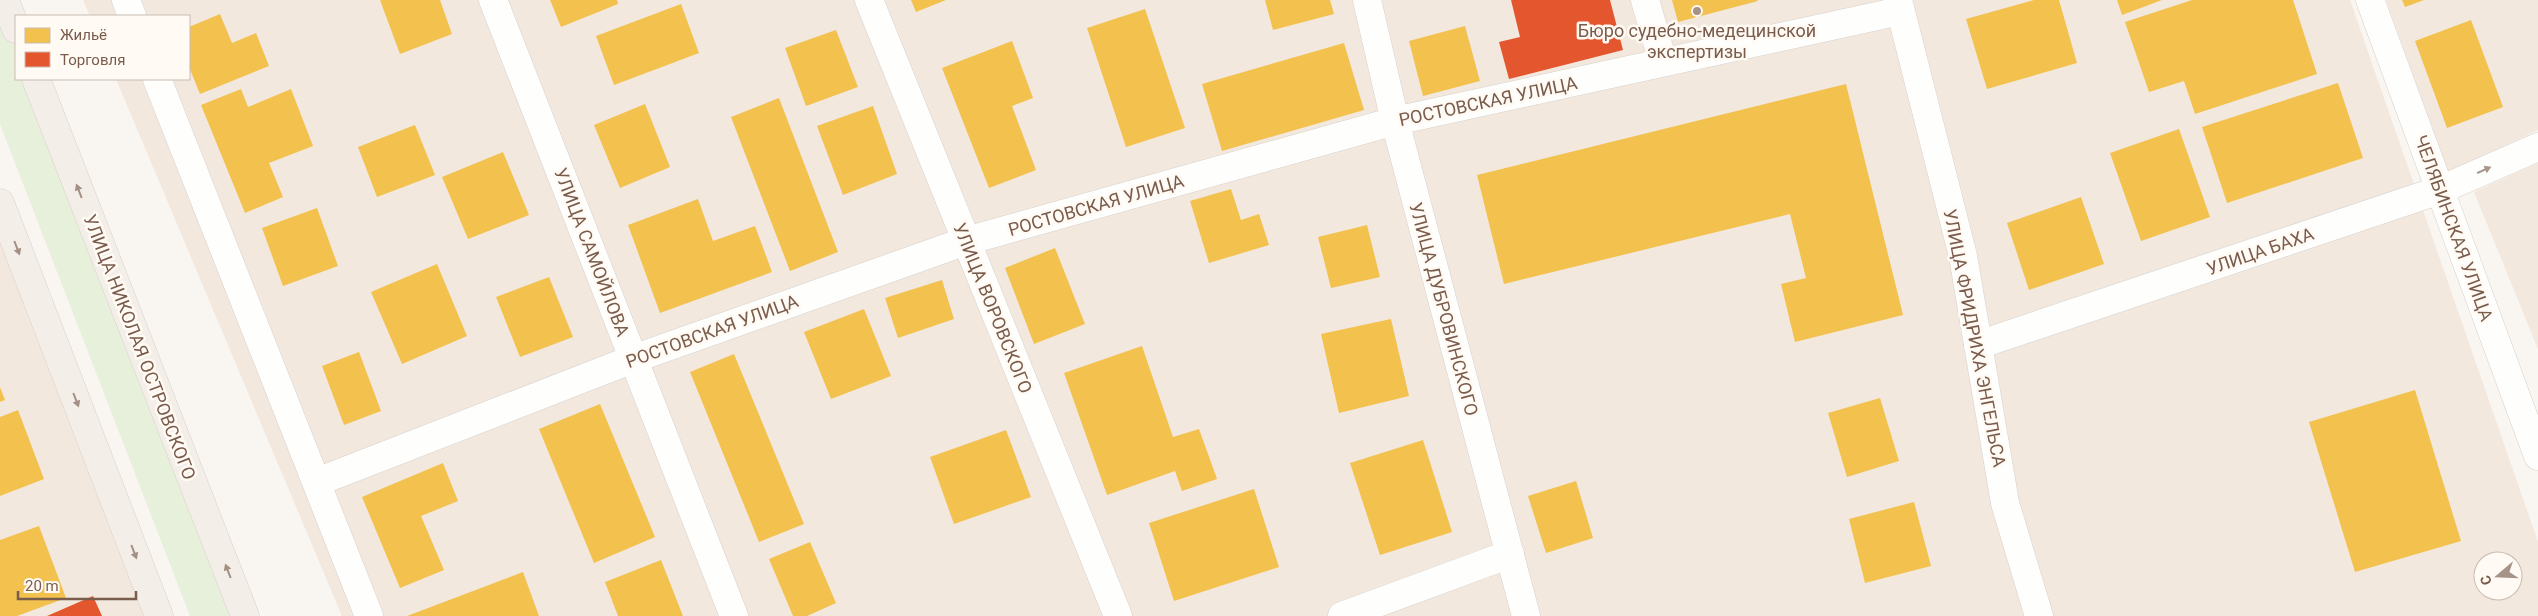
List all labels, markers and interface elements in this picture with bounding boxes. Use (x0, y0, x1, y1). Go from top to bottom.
marker: Бюро судебно-медецинской экспертизы (1691, 5, 1703, 17)
legend (15, 15, 190, 80)
place label: Бюро судебно-медецинской экспертизы (1578, 20, 1816, 62)
text: Жильё (60, 26, 107, 44)
text: Торговля (60, 51, 125, 69)
street label: РОСТОВСКАЯ УЛИЦА (1397, 72, 1579, 130)
street label: ЧЕЛЯБИНСКАЯ УЛИЦА (2411, 132, 2498, 324)
street label: УЛИЦА САМОЙЛОВА (550, 165, 634, 339)
one-way arrow (2477, 166, 2491, 174)
street label: РОСТОВСКАЯ УЛИЦА (1006, 170, 1186, 240)
one-way arrow (75, 184, 83, 198)
street label: УЛИЦА ДУБРОВИНСКОГО (1405, 200, 1483, 418)
street label: УЛИЦА ФРИДРИХА ЭНГЕЛЬСА (1940, 207, 2010, 469)
street label: УЛИЦА НИКОЛАЯ ОСТРОВСКОГО (80, 211, 200, 483)
street label: УЛИЦА ВОРОВСКОГО (949, 220, 1037, 396)
street label: УЛИЦА БАХА (2204, 223, 2317, 279)
one-way arrow (14, 241, 22, 255)
street label: РОСТОВСКАЯ УЛИЦА (623, 290, 801, 372)
one-way arrow (72, 393, 80, 408)
one-way arrow (130, 545, 138, 560)
north arrow (2473, 551, 2523, 601)
one-way arrow (223, 563, 231, 578)
scale bar (18, 568, 135, 600)
text: С (2477, 573, 2495, 587)
text: 20 m (25, 577, 59, 595)

